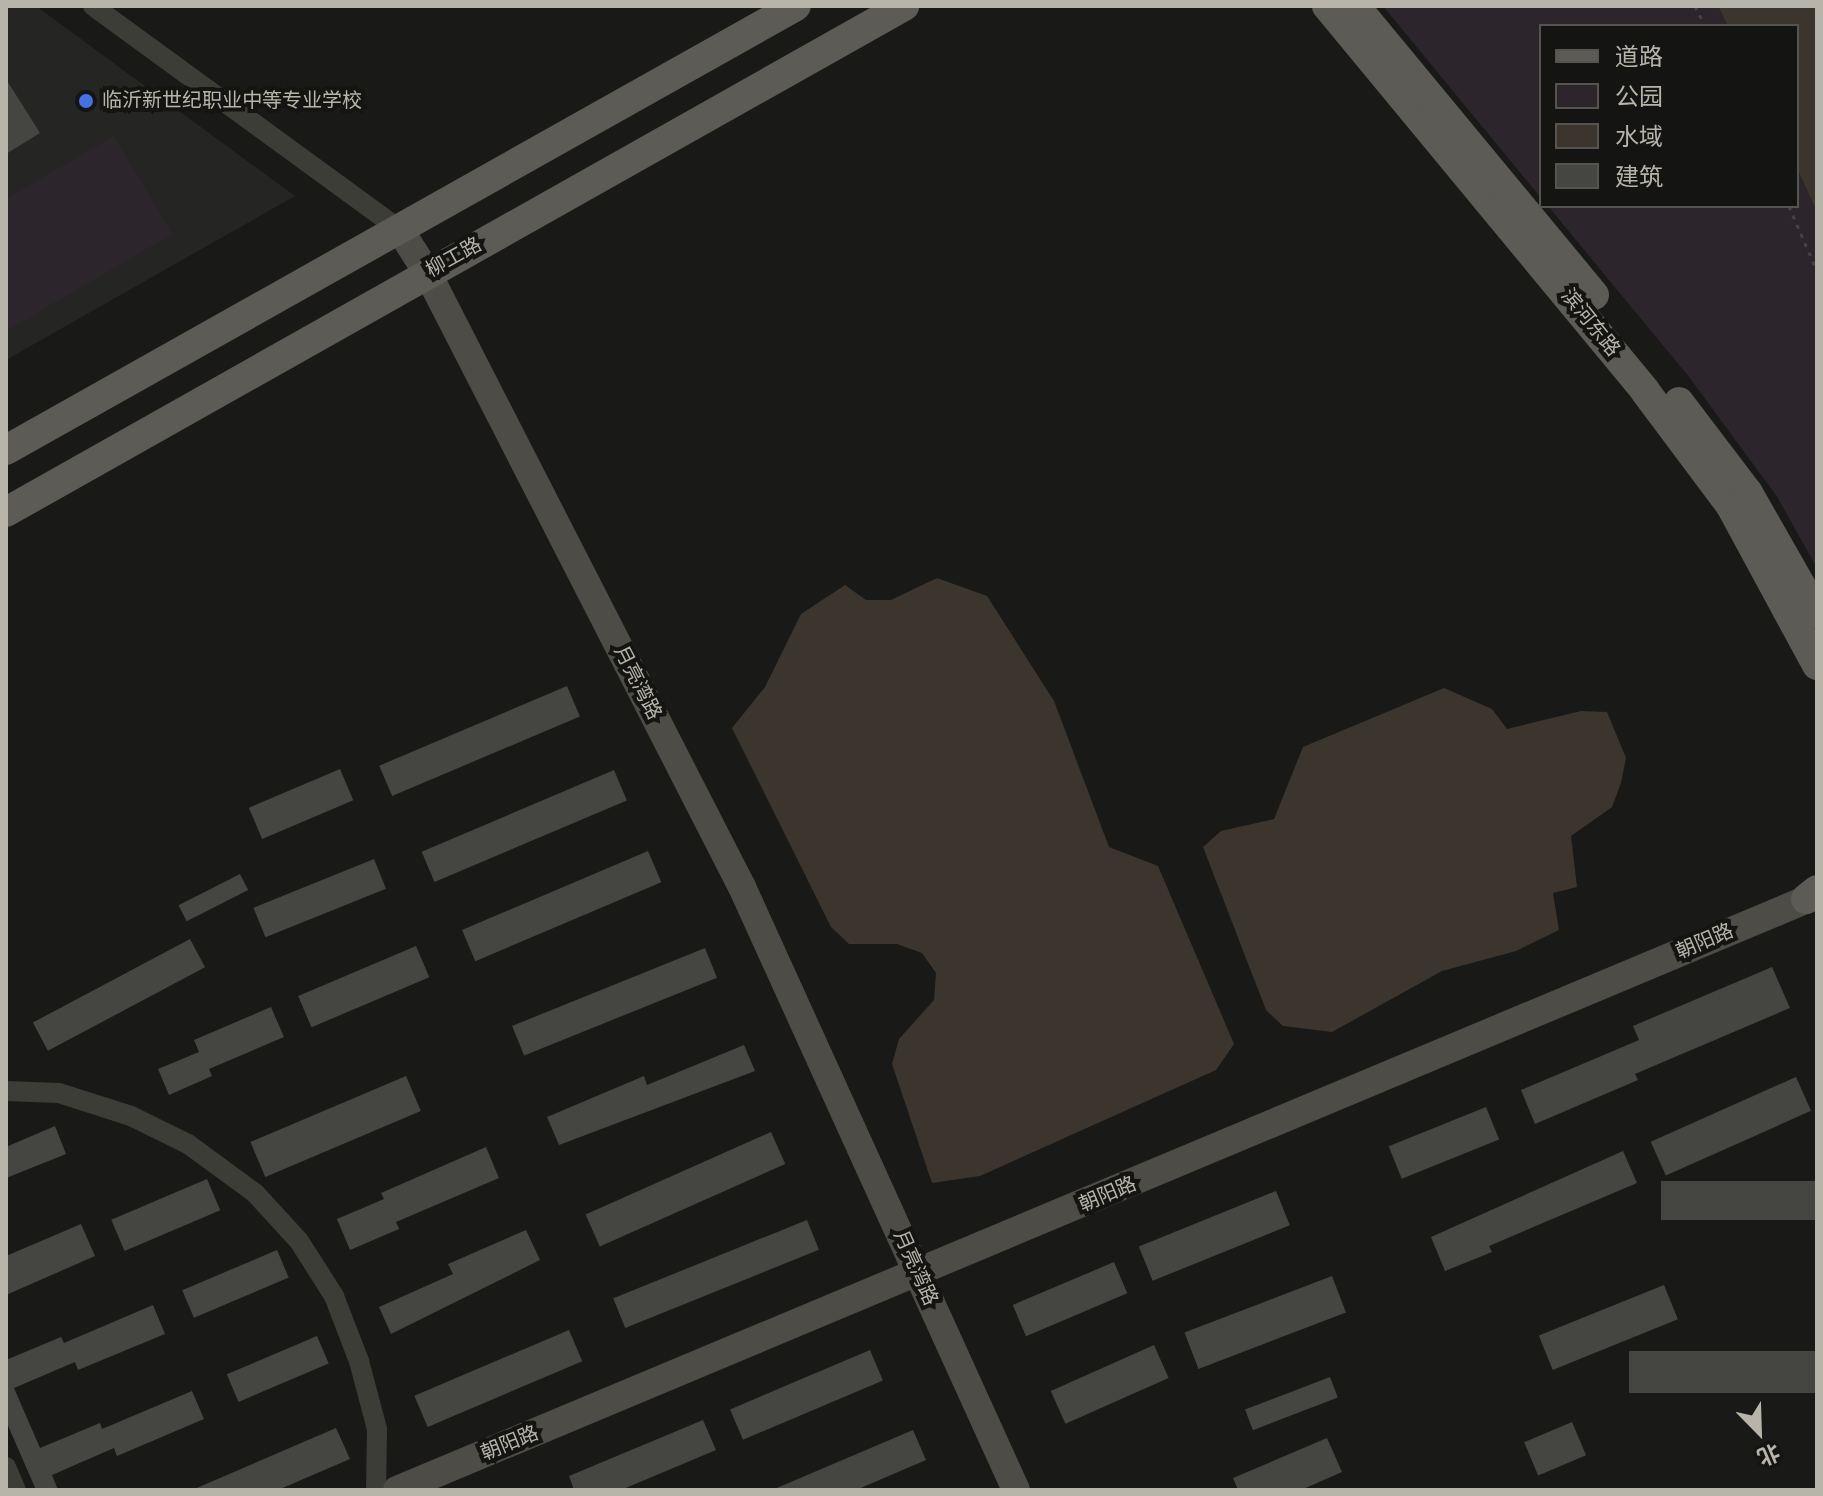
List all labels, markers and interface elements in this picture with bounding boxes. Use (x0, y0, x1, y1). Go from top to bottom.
legend (1539, 24, 1799, 208)
text: 道路 (1615, 40, 1663, 75)
text: 公园 (1615, 80, 1663, 115)
place label: 临沂新世纪职业中等专业学校 (102, 89, 362, 113)
marker: 临沂新世纪职业中等专业学校 (77, 92, 95, 110)
text: 水域 (1615, 120, 1663, 155)
text: 建筑 (1615, 160, 1663, 195)
street label: 柳工路 (422, 233, 486, 283)
street label: 滨河东路 (1556, 284, 1624, 362)
street label: 月亮湾路 (608, 642, 666, 724)
street label: 朝阳路 (1673, 919, 1737, 965)
street label: 朝阳路 (1076, 1172, 1140, 1218)
street label: 月亮湾路 (888, 1227, 942, 1309)
north arrow (1719, 1392, 1799, 1472)
street label: 朝阳路 (478, 1422, 542, 1466)
text: 北 (1752, 1435, 1785, 1473)

